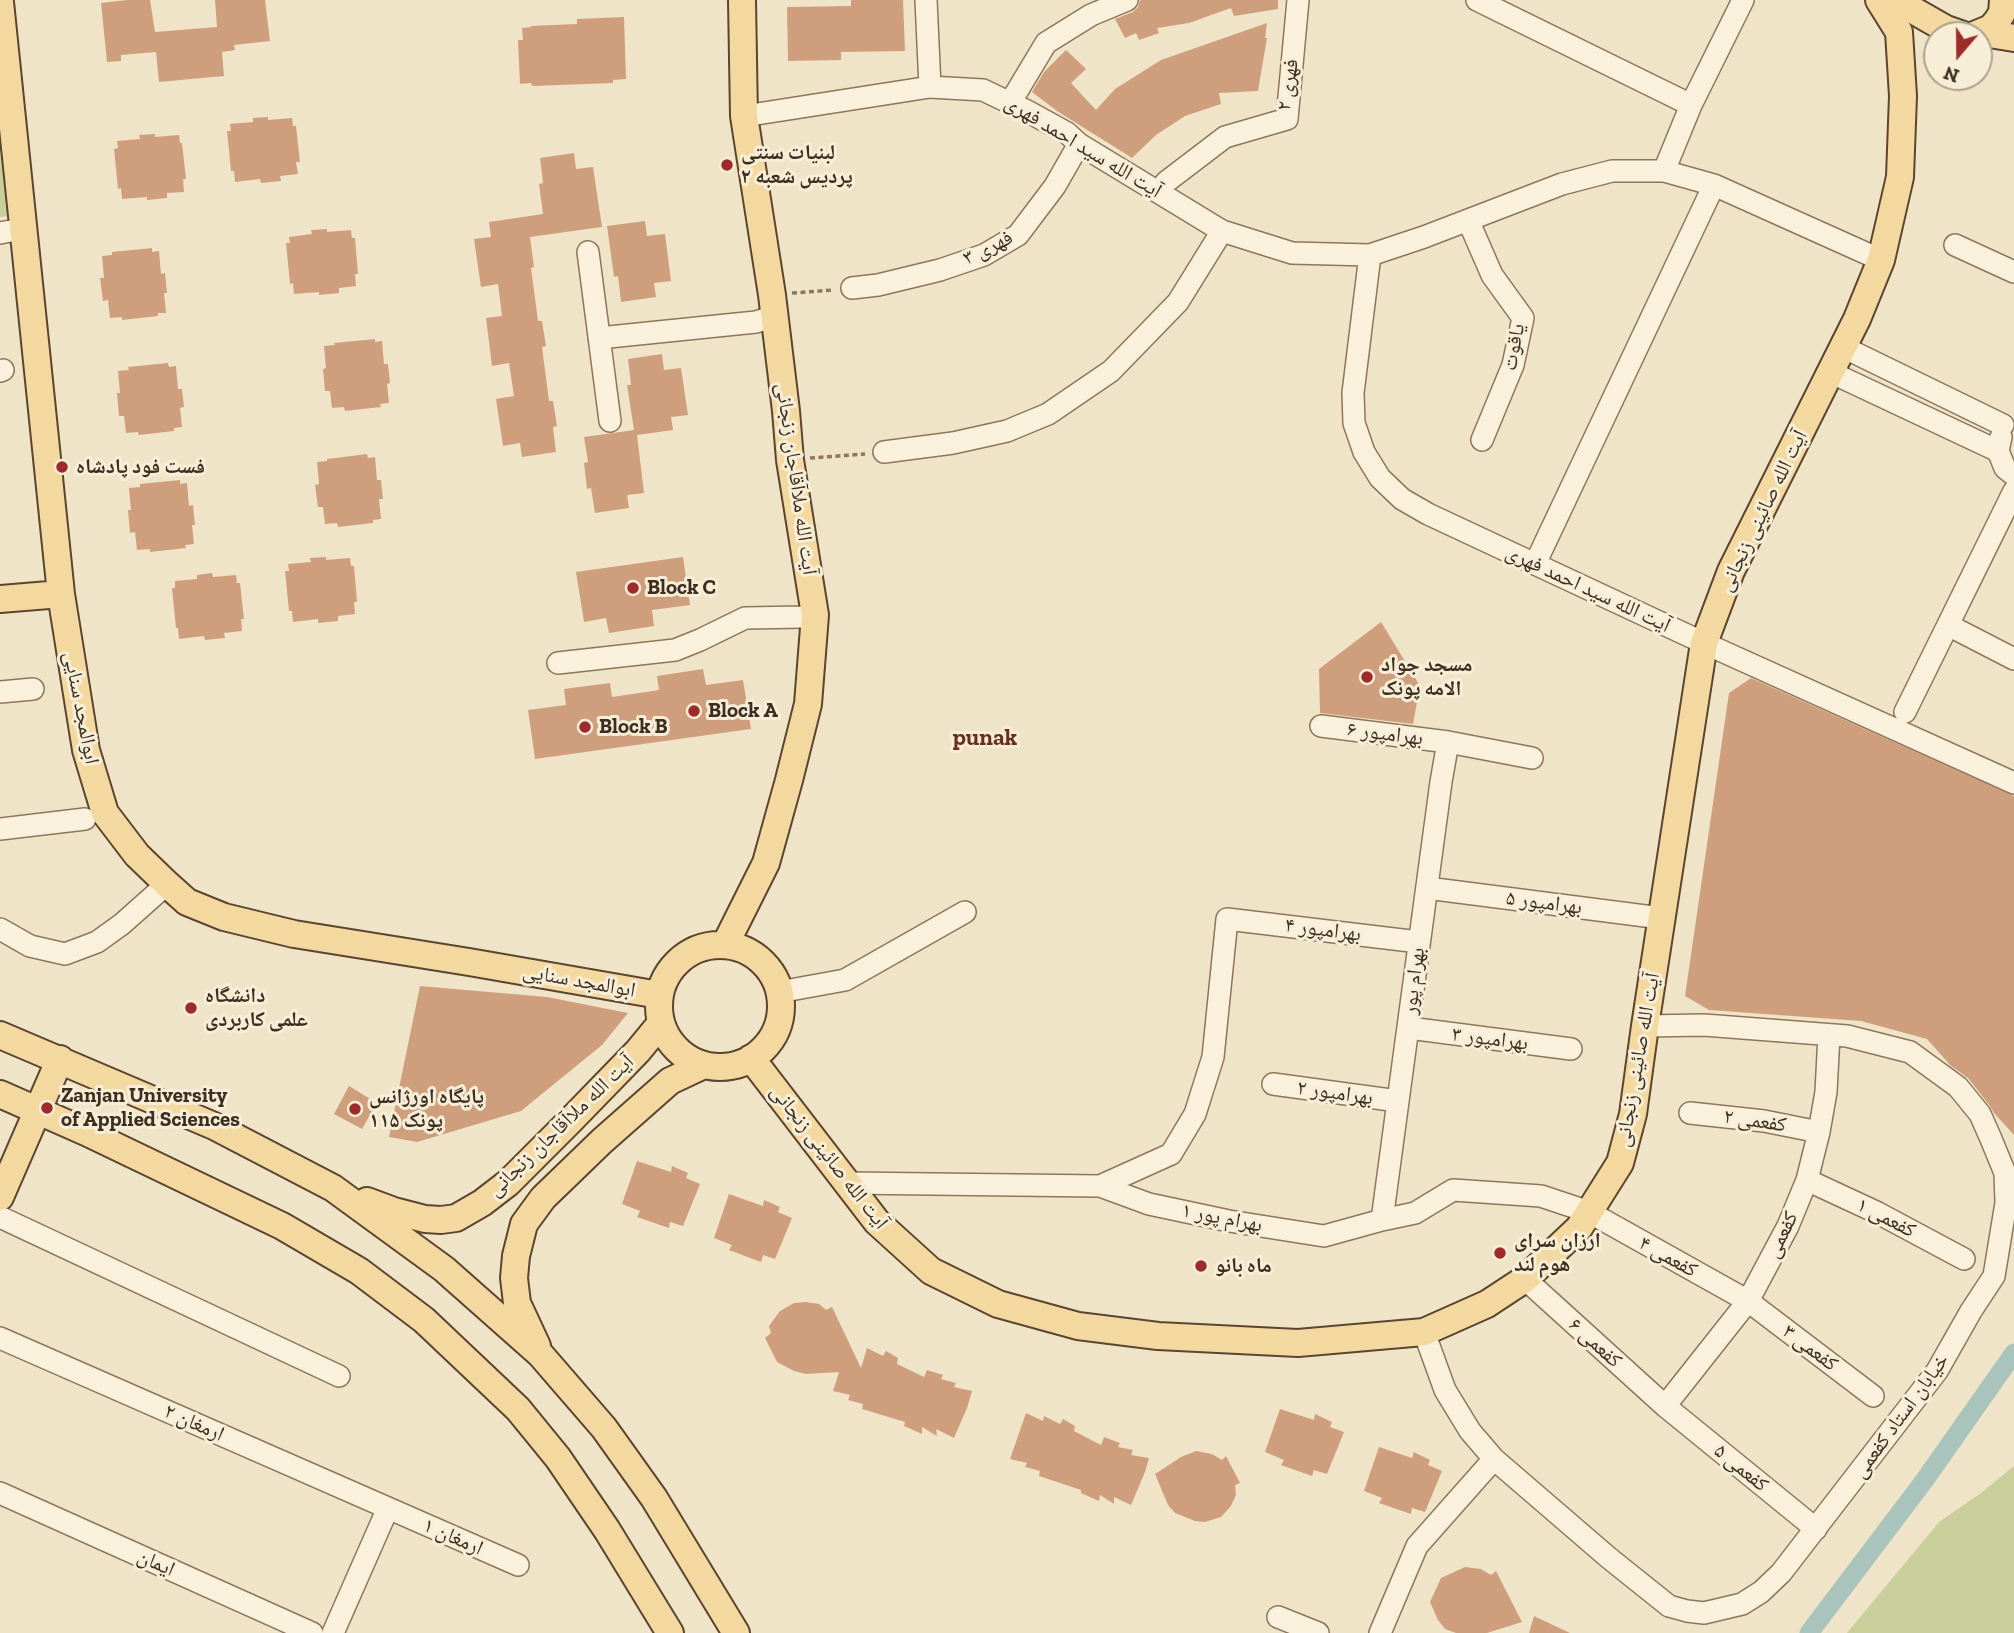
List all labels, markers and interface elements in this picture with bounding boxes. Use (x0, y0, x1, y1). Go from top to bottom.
north arrow (1923, 21, 1993, 91)
street label: فهری ۲ (1271, 57, 1305, 113)
text: N (1941, 61, 1962, 88)
street label: آیت الله سید احمد فهری (1000, 90, 1166, 204)
place label: لبنیات سنتی پردیس شعبه ۲ (741, 140, 853, 190)
marker: لبنیات سنتی پردیس شعبه ۲ (719, 157, 735, 173)
street label: فهری ۳ (959, 225, 1017, 271)
street label: یاقوت (1497, 321, 1531, 373)
street label: آیت الله ملاآقاجان زنجانی (770, 381, 822, 577)
street label: آیت الله صائینی زنجانی (1713, 426, 1813, 596)
place label: فست فود پادشاه (76, 454, 205, 480)
marker: فست فود پادشاه (54, 459, 70, 475)
street label: آیت الله سید احمد فهری (1502, 540, 1674, 638)
place label: Block C (647, 575, 716, 601)
marker: Block C (625, 580, 641, 596)
street label: ابوالمجد سنایی (58, 649, 104, 767)
place label: مسجد جواد الامه پونک (1381, 652, 1472, 702)
marker: مسجد جواد الامه پونک (1359, 669, 1375, 685)
place label: Block A (708, 698, 778, 724)
marker: Block A (686, 703, 702, 719)
place label: Block B (599, 714, 668, 740)
street label: بهرامپور ۶ (1345, 717, 1425, 751)
marker: Block B (577, 719, 593, 735)
district label: punak (953, 724, 1017, 752)
street label: بهرامپور ۵ (1504, 886, 1584, 920)
street label: بهرامپور ۴ (1283, 913, 1363, 947)
street label: بهرام پور (1397, 946, 1431, 1016)
street label: ابوالمجد سنایی (521, 959, 637, 1003)
street label: آیت الله صائینی زنجانی (1610, 971, 1666, 1149)
place label: دانشگاه علمی کاربردی (205, 983, 308, 1033)
marker: دانشگاه علمی کاربردی (183, 1000, 199, 1016)
street label: بهرامپور ۳ (1450, 1022, 1530, 1056)
street label: آیت الله ملاآقاجان زنجانی (483, 1050, 639, 1202)
street label: بهرامپور ۲ (1295, 1075, 1375, 1111)
street label: آیت الله صائینی زنجانی (765, 1080, 893, 1234)
place label: Zanjan University of Applied Sciences (61, 1083, 240, 1133)
place label: پایگاه اورژانس ۱۱۵ پونک (369, 1084, 484, 1134)
marker: Zanjan University of Applied Sciences (39, 1100, 55, 1116)
marker: پایگاه اورژانس ۱۱۵ پونک (347, 1101, 363, 1117)
street label: کفعمی ۲ (1722, 1104, 1788, 1138)
street label: کفعمی ۱ (1852, 1193, 1920, 1243)
street label: بهرام پور ۱ (1180, 1198, 1264, 1238)
street label: کفعمی (1760, 1208, 1804, 1262)
place label: ارزان سرای هوم لند (1514, 1228, 1601, 1278)
street label: کفعمی ۴ (1634, 1231, 1702, 1283)
marker: ارزان سرای هوم لند (1492, 1245, 1508, 1261)
place label: ماه بانو (1215, 1253, 1272, 1279)
marker: ماه بانو (1193, 1258, 1209, 1274)
street label: کفعمی ۶ (1563, 1313, 1627, 1373)
street label: کفعمی ۳ (1777, 1319, 1843, 1377)
street label: خیابان استاد کفعمی (1847, 1349, 1955, 1483)
street label: ارمغان ۲ (160, 1399, 228, 1447)
street label: کفعمی ۵ (1709, 1438, 1773, 1498)
street label: ارمغان ۱ (419, 1513, 487, 1561)
street label: ایمان (133, 1544, 179, 1582)

